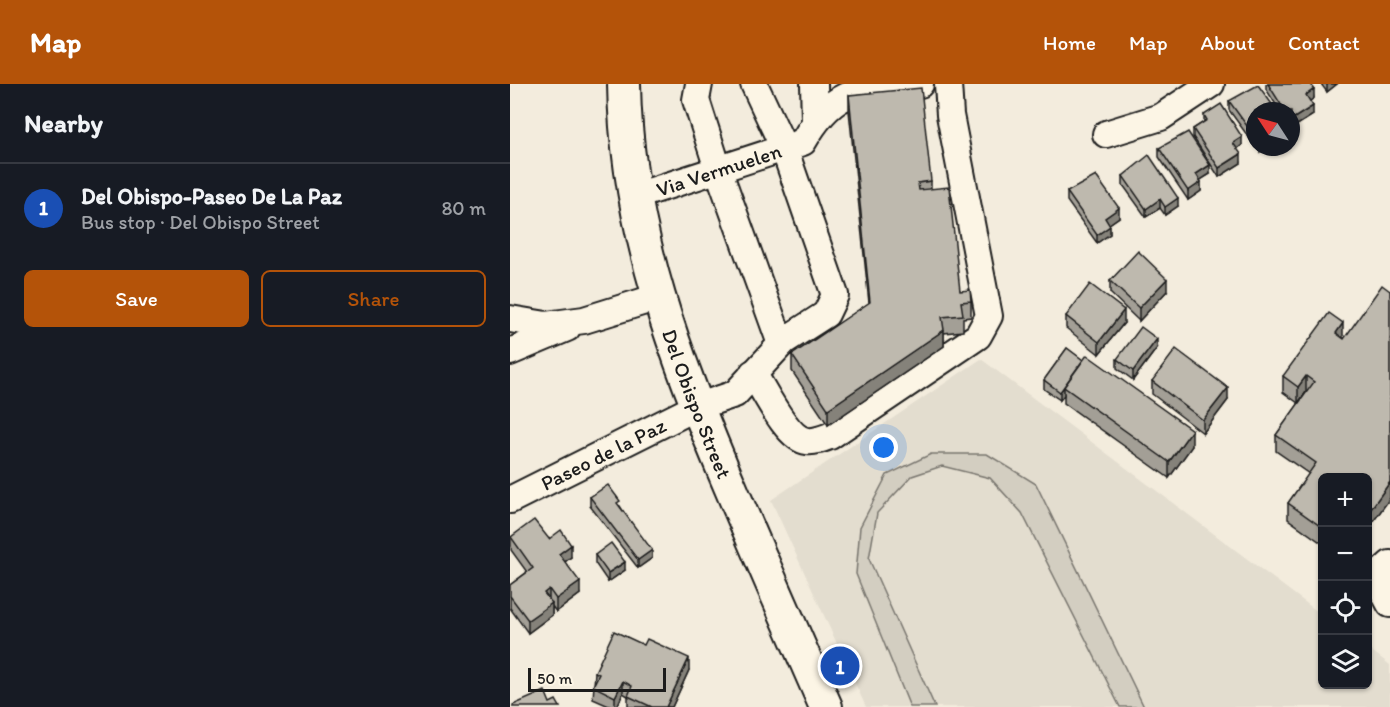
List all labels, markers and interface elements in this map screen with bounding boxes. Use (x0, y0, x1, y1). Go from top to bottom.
text: Map (30, 25, 81, 59)
text: Home (1043, 30, 1096, 55)
text: Map (1129, 30, 1168, 55)
text: About (1201, 30, 1255, 55)
text: Contact (1288, 30, 1360, 55)
north arrow (1246, 102, 1300, 156)
text: Nearby (24, 107, 103, 139)
street label: Via Vermuelen (653, 137, 785, 201)
text: Del Obispo-Paseo De La Paz (81, 183, 342, 210)
text: 1 (39, 196, 48, 220)
text: 80 m (441, 196, 486, 220)
text: Bus stop · Del Obispo Street (81, 210, 320, 234)
button: Save (24, 270, 249, 327)
button: Share (261, 270, 486, 327)
street label: Del Obispo Street (658, 326, 738, 482)
street label: Paseo de la Paz (536, 412, 670, 495)
your location (869, 433, 898, 462)
map controls (1318, 473, 1372, 689)
button: + (1318, 473, 1372, 527)
button: − (1318, 527, 1372, 581)
button: locate (1318, 581, 1372, 635)
button: layers (1318, 635, 1372, 689)
pin: 1 (820, 644, 860, 688)
scale bar (528, 665, 666, 692)
text: 50 m (537, 669, 572, 688)

